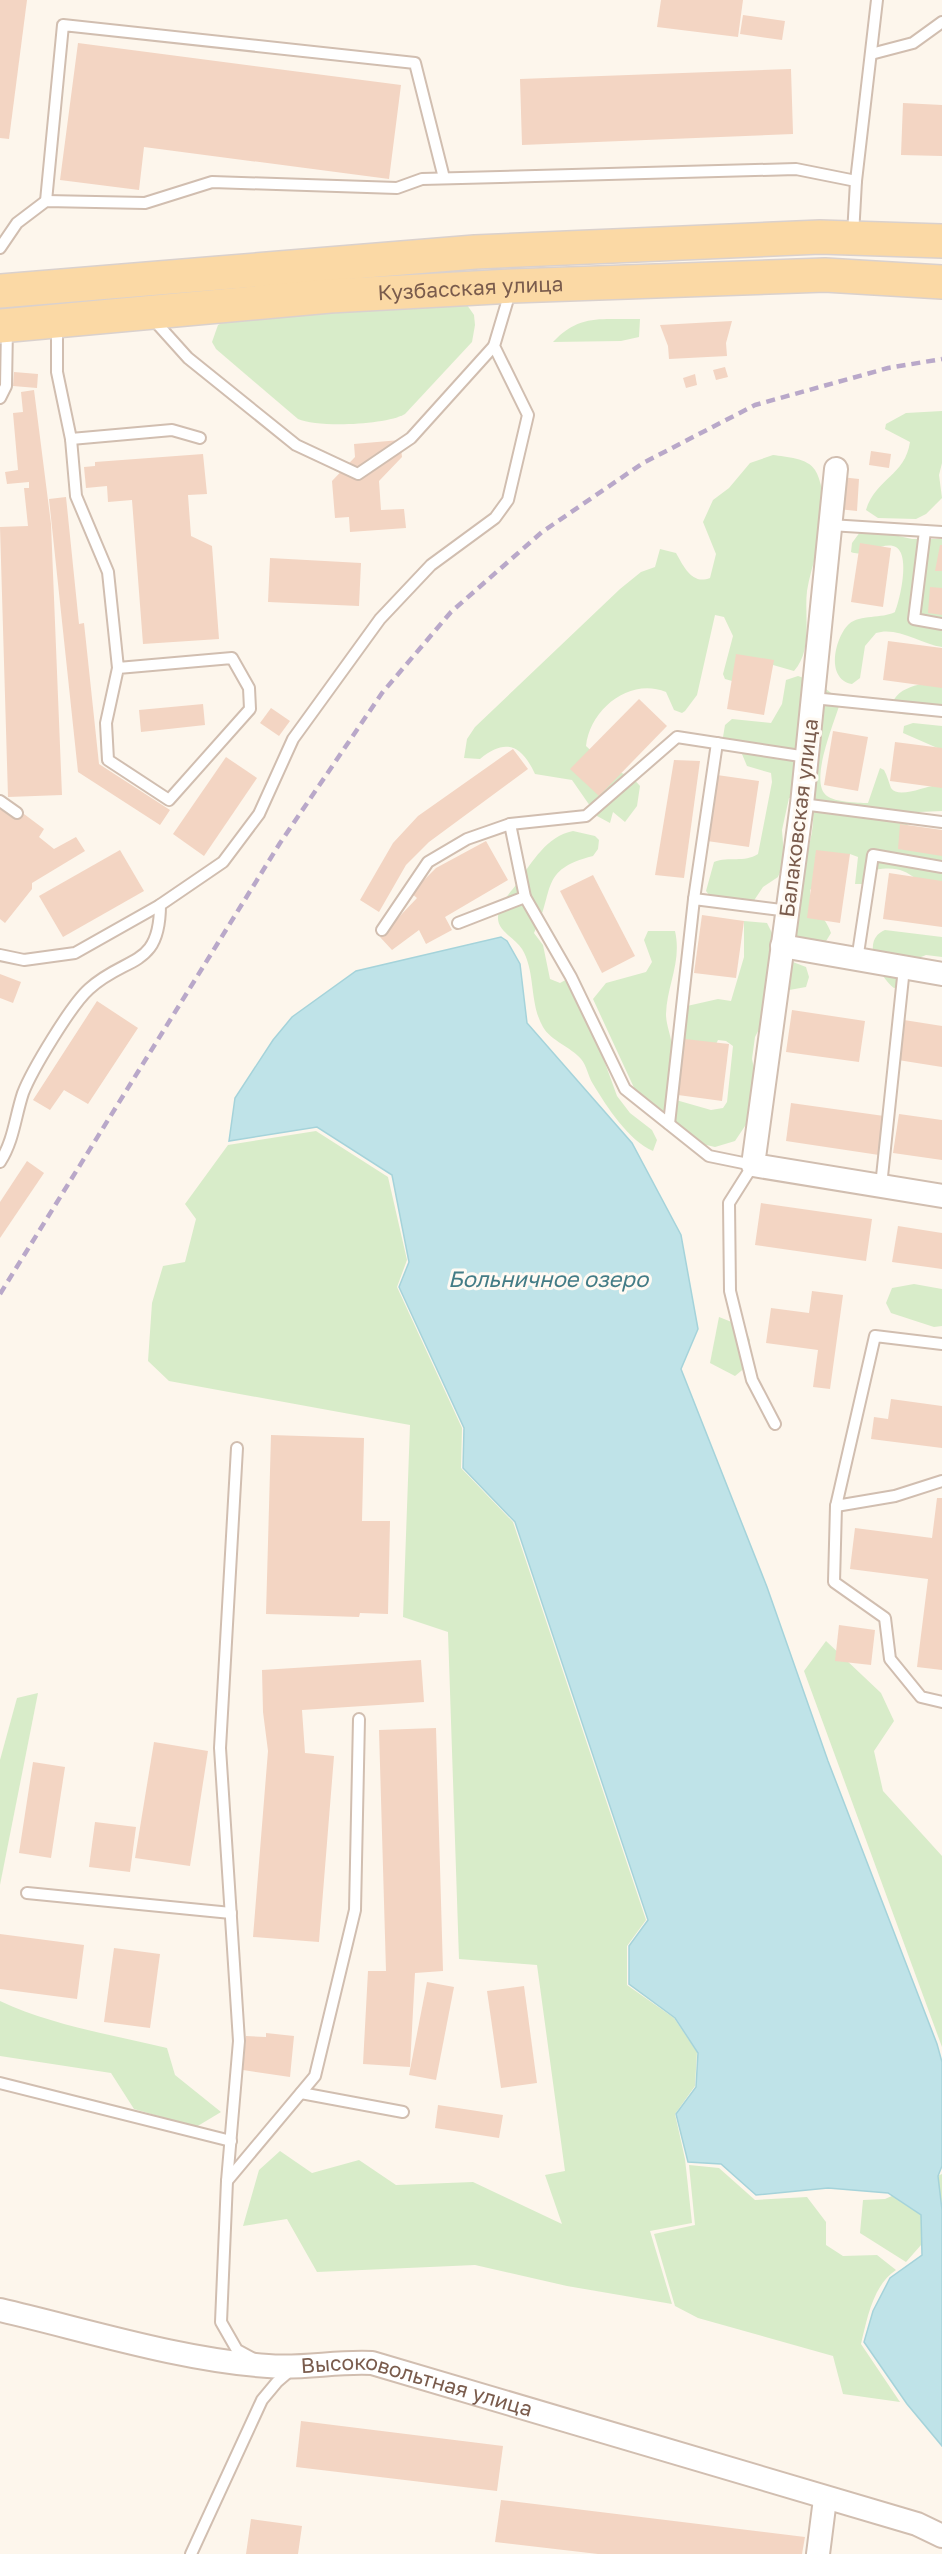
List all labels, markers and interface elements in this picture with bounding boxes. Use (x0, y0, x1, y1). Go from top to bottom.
street label: Кузбасская улица (377, 270, 564, 305)
street label: Балаковская улица (773, 717, 823, 919)
water label: Больничное озеро (448, 1265, 650, 1292)
street label: Высоковольтная улица (300, 2348, 536, 2422)

